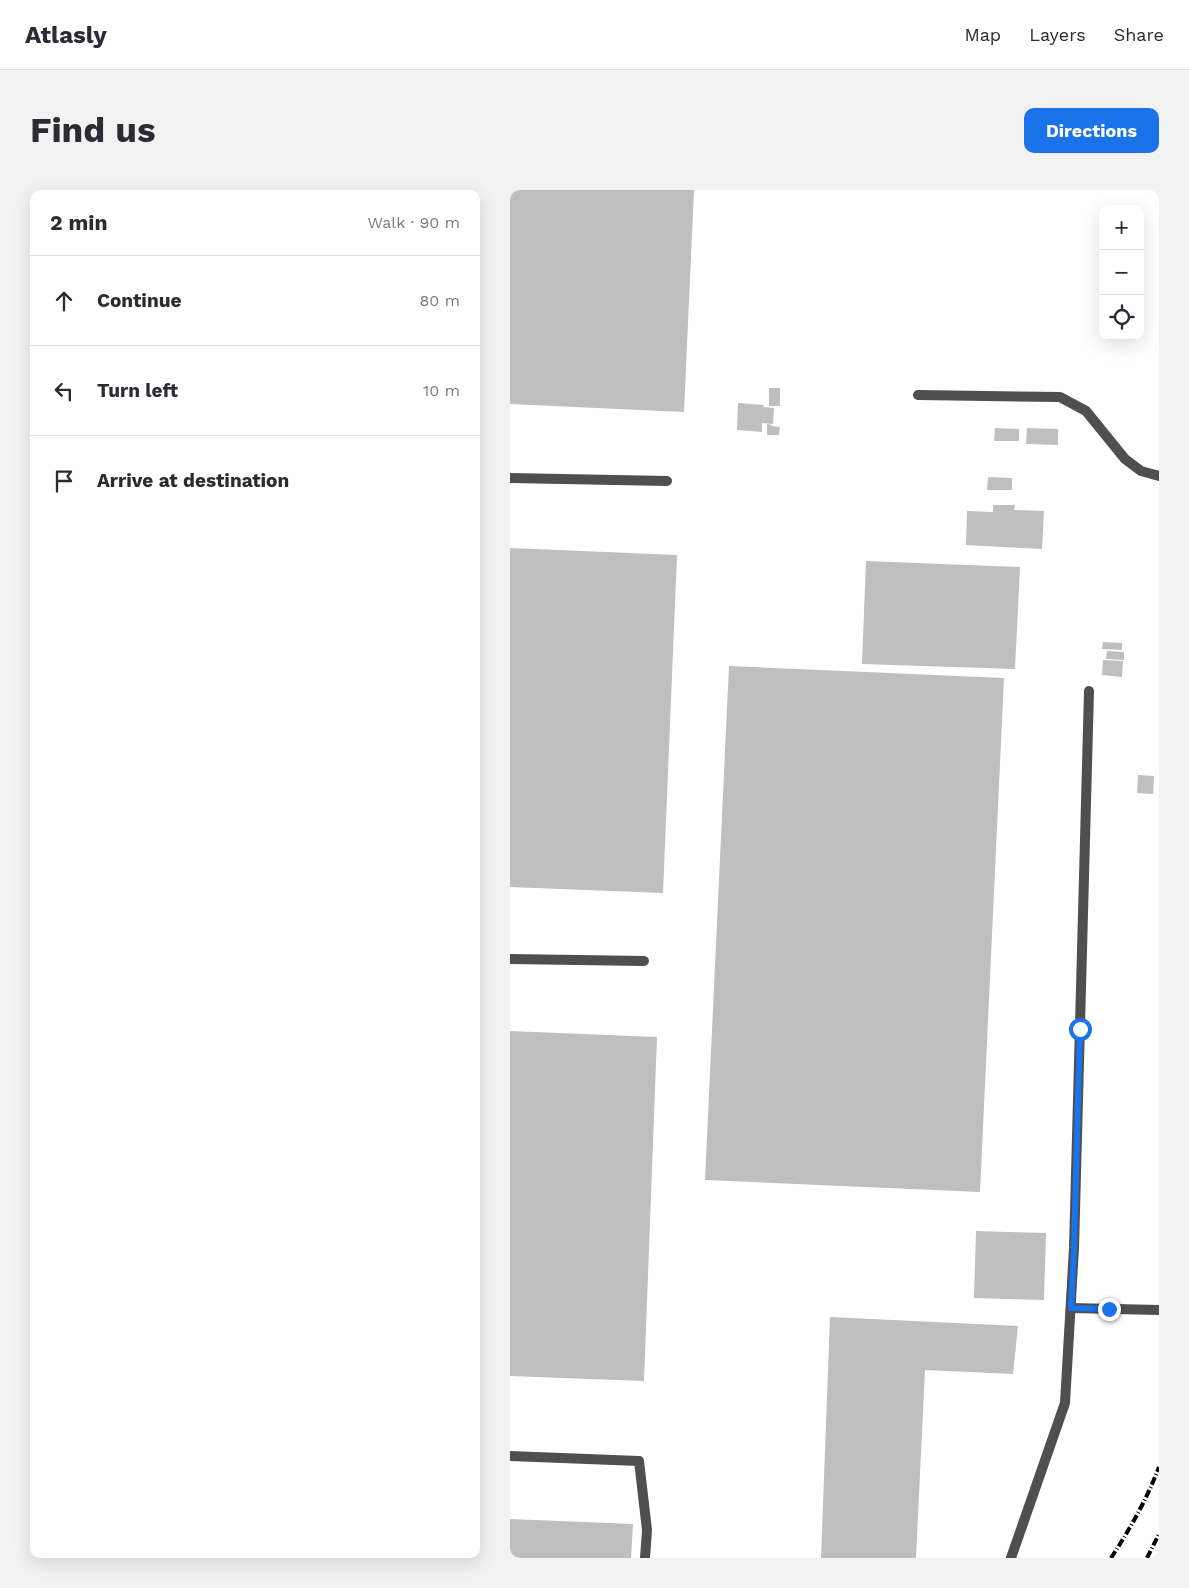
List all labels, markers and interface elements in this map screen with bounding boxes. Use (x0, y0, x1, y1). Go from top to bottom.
text: Atlasly (25, 21, 107, 49)
text: Map (964, 24, 1001, 45)
text: Layers (1029, 24, 1086, 45)
text: Share (1114, 24, 1164, 45)
button: Directions (1024, 108, 1159, 153)
text: Find us (30, 109, 156, 151)
map controls (1099, 205, 1144, 340)
button: + (1099, 205, 1144, 250)
text: 2 min (50, 210, 107, 235)
text: Walk · 90 m (368, 213, 460, 232)
button: − (1099, 250, 1144, 295)
icon: ahead (50, 287, 78, 315)
text: Continue (97, 289, 181, 312)
text: 80 m (419, 291, 460, 310)
button: locate (1099, 295, 1144, 340)
icon: left (50, 377, 78, 405)
text: Turn left (97, 379, 178, 402)
text: 10 m (423, 381, 460, 400)
icon: arrive (50, 467, 78, 495)
text: Arrive at destination (97, 469, 289, 492)
route start (1069, 1018, 1092, 1041)
route end (1098, 1298, 1121, 1321)

